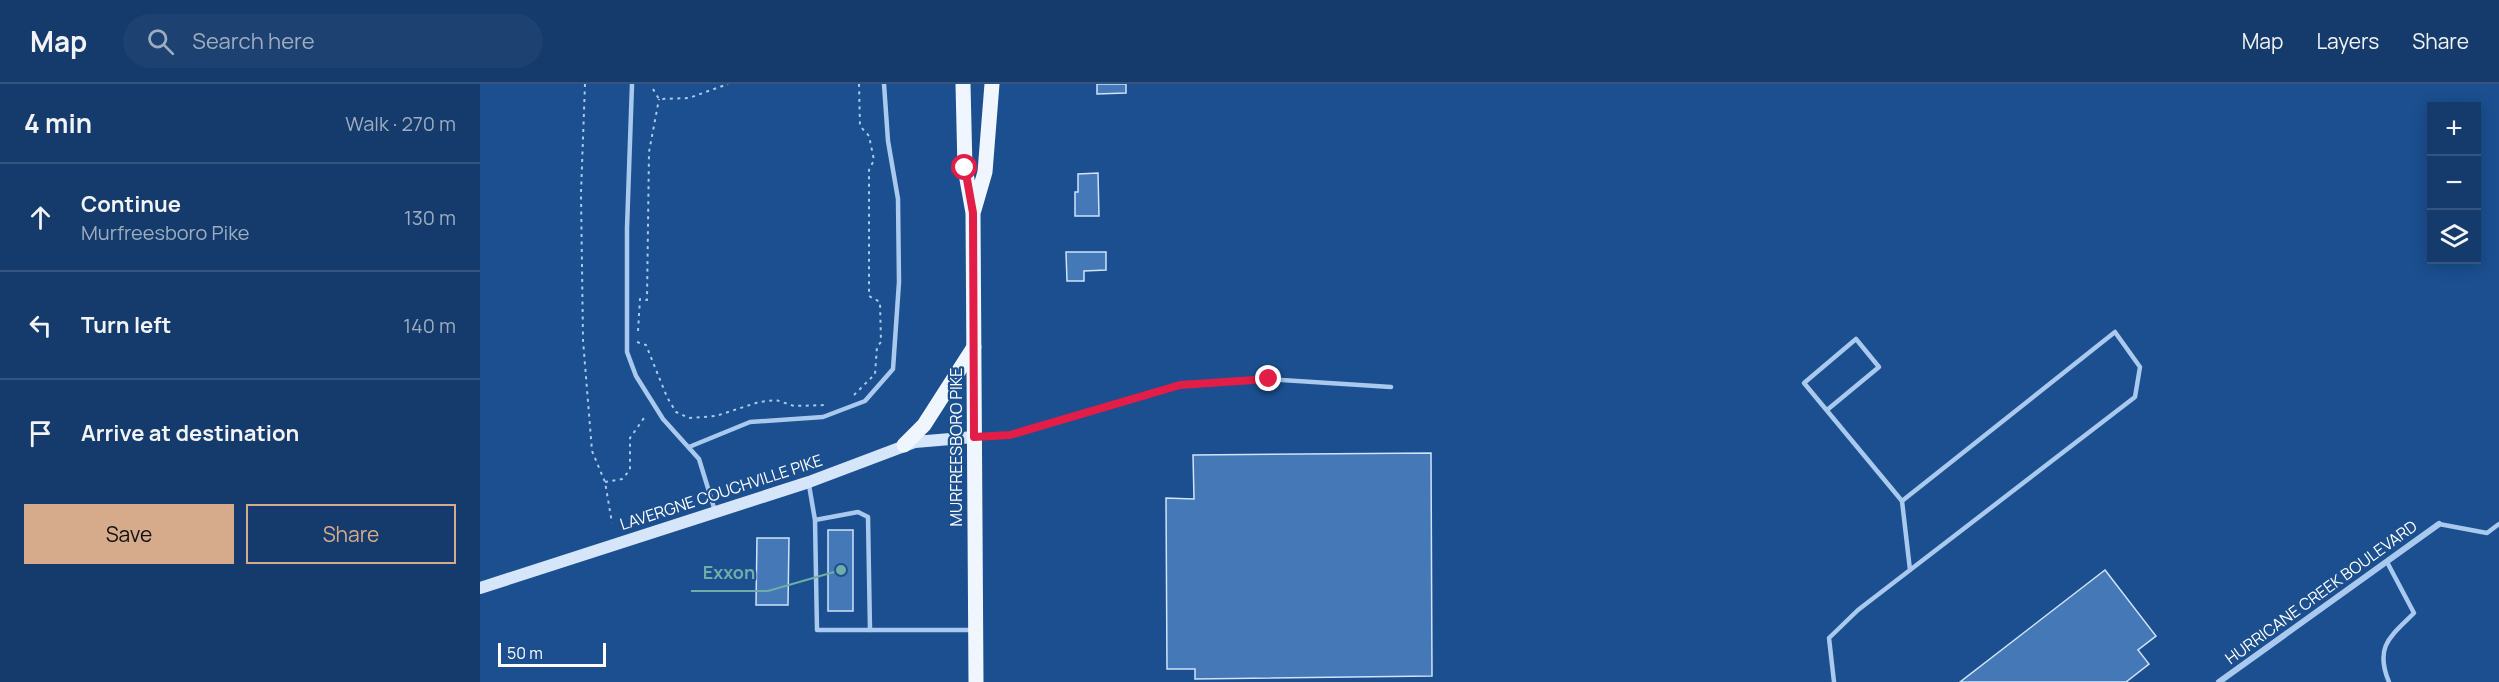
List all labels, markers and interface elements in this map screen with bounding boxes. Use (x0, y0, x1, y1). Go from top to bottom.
search box (123, 14, 543, 68)
text: Map (30, 22, 87, 60)
icon: search (144, 25, 177, 58)
text: Search here (192, 26, 315, 56)
text: Map (2242, 27, 2283, 55)
text: Layers (2316, 27, 2379, 55)
text: Share (2412, 27, 2469, 55)
map controls (2427, 102, 2481, 264)
button: + (2427, 102, 2481, 156)
text: 4 min (24, 105, 92, 141)
text: Walk · 270 m (345, 110, 456, 137)
route start (951, 154, 977, 180)
button: − (2427, 156, 2481, 210)
text: Continue (81, 189, 181, 219)
icon: ahead (24, 201, 57, 234)
text: 130 m (404, 204, 456, 231)
button: layers (2427, 210, 2481, 264)
text: Murfreesboro Pike (81, 219, 250, 246)
icon: left (24, 309, 57, 342)
text: Turn left (81, 310, 171, 340)
text: 140 m (403, 312, 456, 339)
route end (1255, 365, 1281, 391)
street label: MURFREESBORO PIKE (945, 368, 967, 526)
icon: arrive (24, 417, 57, 450)
text: Arrive at destination (81, 418, 299, 448)
street label: LAVERGNE COUCHVILLE PIKE (617, 449, 825, 535)
button: Save (24, 504, 234, 564)
button: Share (246, 504, 456, 564)
street label: HURRICANE CREEK BOULEVARD (2221, 515, 2422, 669)
callout: Exxon (691, 555, 768, 591)
text: Exxon (703, 560, 755, 584)
scale bar (498, 640, 606, 668)
text: 50 m (507, 642, 543, 664)

